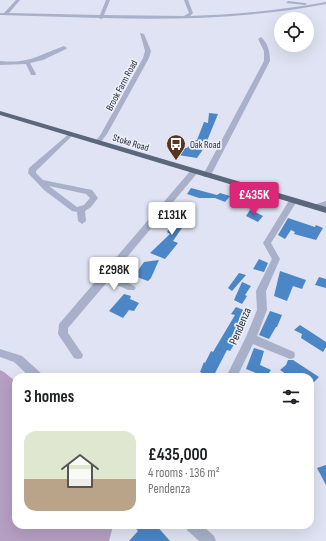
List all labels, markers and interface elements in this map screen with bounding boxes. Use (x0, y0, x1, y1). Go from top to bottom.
map controls (274, 12, 314, 52)
button: locate (274, 12, 314, 52)
street label: Brook Farm Road (103, 58, 140, 113)
street label: Stoke Road (111, 132, 150, 154)
bus stop icon: Oak Road (165, 133, 187, 161)
place label: Oak Road (190, 139, 221, 151)
pin: £435K (226, 182, 282, 216)
text: £435K (239, 187, 269, 203)
pin: £131K (144, 202, 200, 236)
text: £131K (157, 207, 187, 223)
pin: £298K (86, 257, 142, 291)
text: £298K (98, 262, 130, 278)
street label: Pendenza (226, 305, 255, 347)
icon: filters (280, 386, 302, 408)
text: 3 homes (24, 387, 74, 407)
text: £435,000 (148, 445, 208, 465)
icon: home (56, 447, 104, 495)
text: 4 rooms · 136 m² (148, 465, 220, 481)
text: Pendenza (148, 481, 190, 497)

